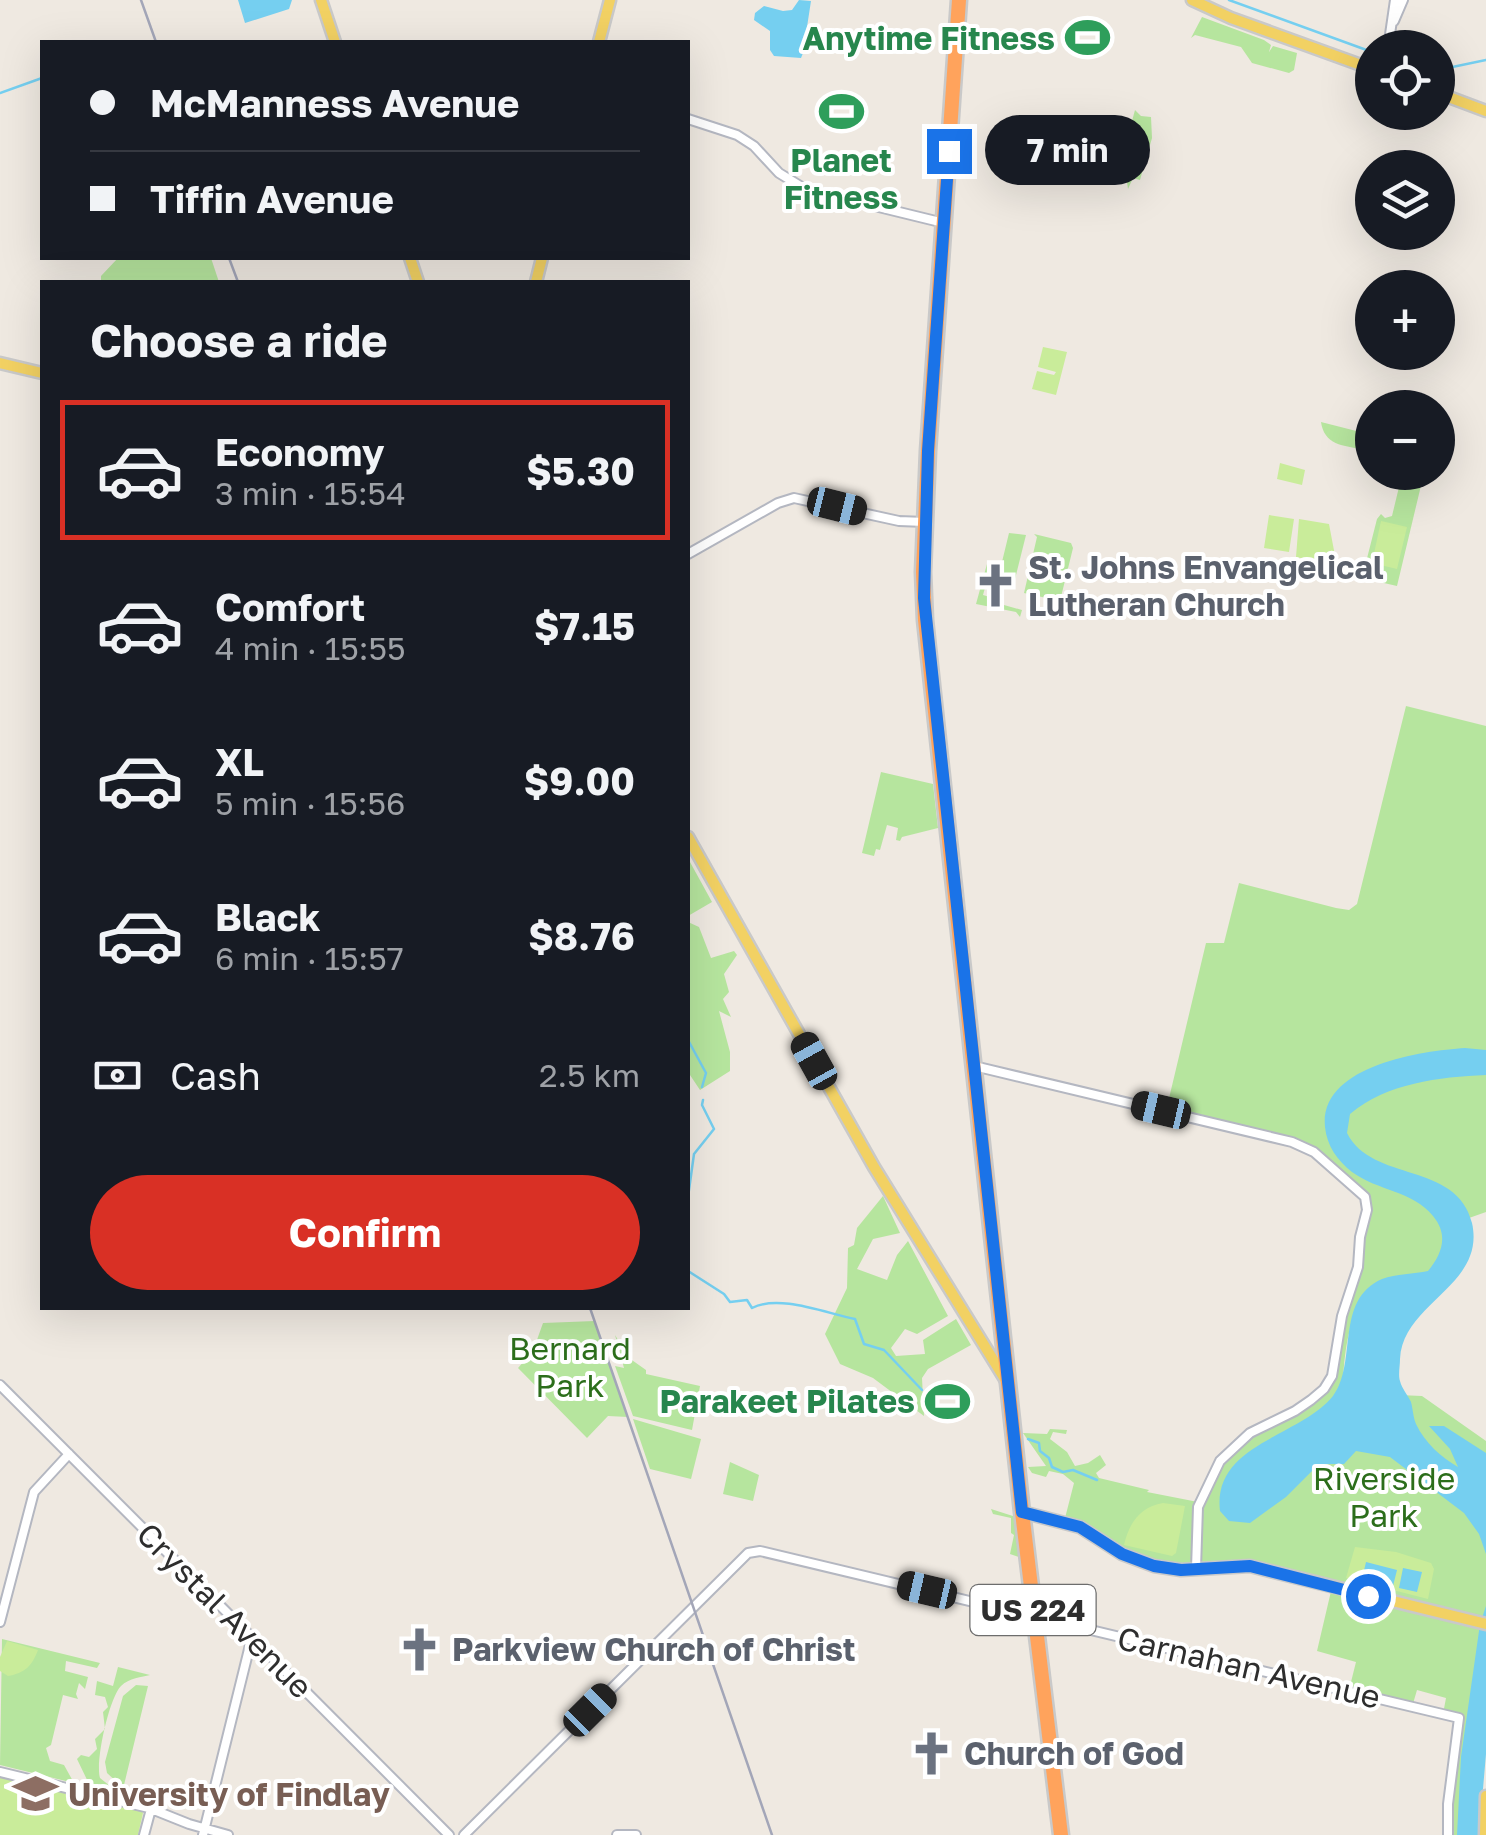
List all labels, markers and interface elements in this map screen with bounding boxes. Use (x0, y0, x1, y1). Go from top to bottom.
sports icon: Anytime Fitness (1064, 14, 1112, 62)
place label: Anytime Fitness (802, 19, 1055, 57)
map controls (1355, 30, 1455, 490)
button: locate (1355, 30, 1455, 130)
text: McManness Avenue (150, 80, 519, 125)
sports icon: Planet Fitness (817, 88, 865, 136)
callout: 7 min (984, 116, 1149, 186)
route end (927, 129, 972, 174)
text: 7 min (1027, 131, 1108, 169)
place label: Planet Fitness (784, 141, 898, 216)
button: layers (1355, 150, 1455, 250)
text: Tiffin Avenue (150, 176, 394, 221)
button: + (1355, 270, 1455, 370)
text: Choose a ride (90, 313, 388, 367)
button: − (1355, 390, 1455, 490)
icon: car (95, 425, 185, 515)
text: Economy (215, 429, 384, 474)
text: $5.30 (526, 448, 635, 493)
text: 3 min · 15:54 (215, 474, 406, 512)
car (804, 484, 870, 528)
place label: St. Johns Envangelical Lutheran Church (1028, 548, 1384, 623)
church icon: St. Johns Envangelical Lutheran Church (971, 561, 1019, 609)
icon: car (95, 580, 185, 670)
text: Comfort (215, 584, 365, 629)
text: $7.15 (534, 603, 635, 648)
text: 4 min · 15:55 (215, 629, 406, 667)
icon: car (95, 735, 185, 825)
text: XL (215, 739, 264, 784)
text: $9.00 (524, 758, 635, 803)
text: 5 min · 15:56 (215, 784, 405, 822)
icon: car (95, 890, 185, 980)
text: Black (215, 894, 320, 939)
text: $8.76 (528, 913, 635, 958)
text: 6 min · 15:57 (215, 939, 404, 977)
car (786, 1027, 842, 1095)
icon: cash (90, 1048, 145, 1103)
text: Cash (170, 1053, 261, 1098)
text: 2.5 km (539, 1056, 640, 1094)
car (1128, 1089, 1194, 1131)
button: Confirm (90, 1175, 640, 1290)
park label: Bernard Park (509, 1329, 631, 1404)
sports icon: Parakeet Pilates (924, 1377, 972, 1425)
place label: Parakeet Pilates (660, 1382, 915, 1420)
park label: Riverside Park (1313, 1459, 1455, 1534)
street label: Crystal Avenue (129, 1514, 321, 1706)
car (894, 1569, 960, 1611)
route start (1346, 1574, 1391, 1619)
road number: US 224 (970, 1585, 1096, 1635)
street label: Carnahan Avenue (1114, 1618, 1384, 1716)
church icon: Parkview Church of Christ (395, 1625, 443, 1673)
place label: Parkview Church of Christ (452, 1630, 856, 1668)
car (558, 1678, 622, 1742)
church icon: Church of God (907, 1729, 955, 1777)
place label: Church of God (964, 1734, 1184, 1772)
school or university icon: University of Findlay (11, 1770, 59, 1818)
place label: University of Findlay (68, 1775, 390, 1813)

